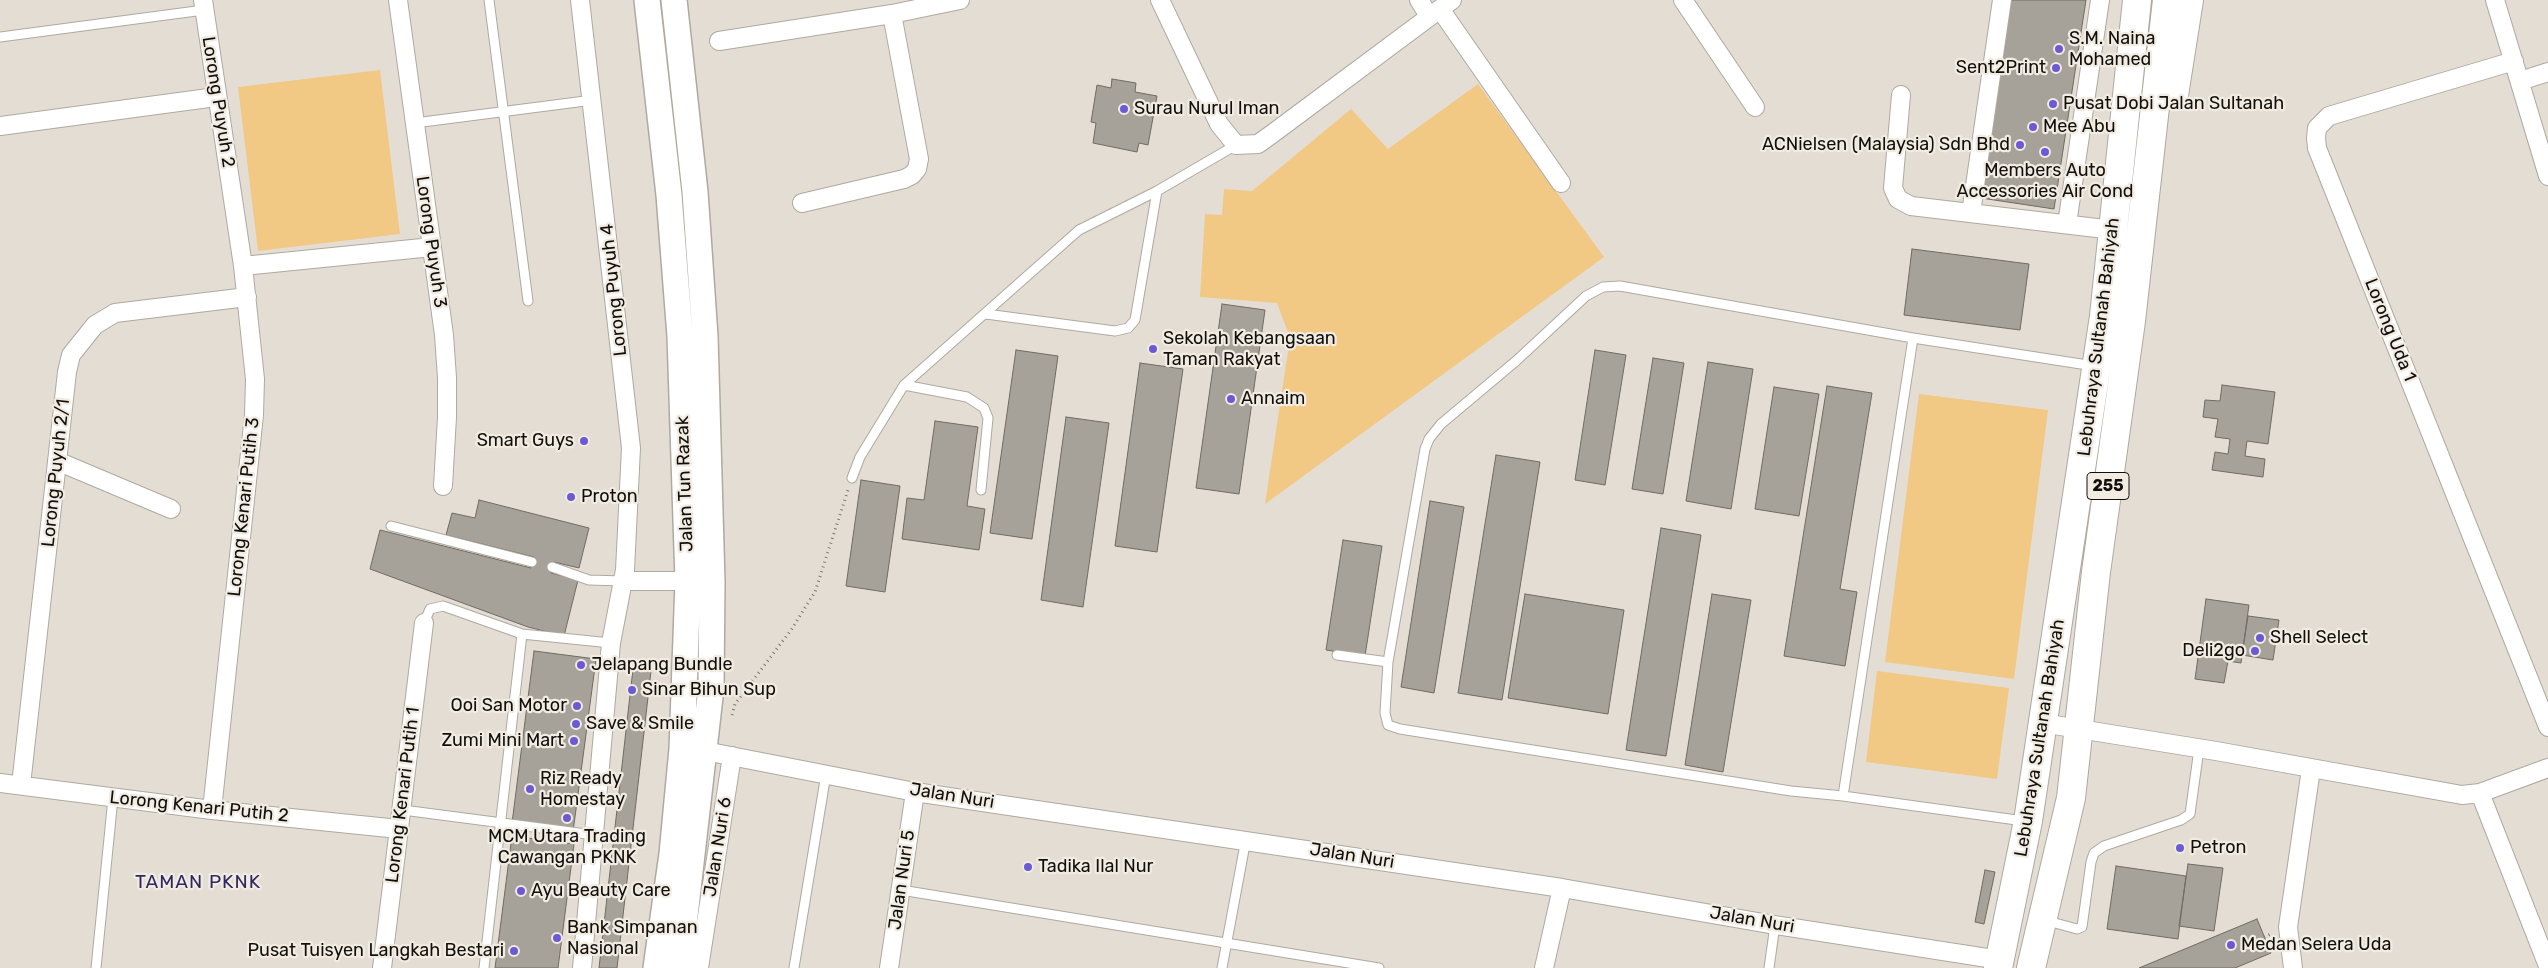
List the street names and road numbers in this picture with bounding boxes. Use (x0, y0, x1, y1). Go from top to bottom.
street label: Lorong Puyuh 2 (197, 35, 239, 169)
street label: Lorong Puyuh 3 (411, 175, 451, 309)
street label: Lebuhraya Sultanah Bahiyah (2074, 216, 2124, 458)
street label: Lorong Puyuh 4 (596, 223, 632, 357)
street label: Lorong Uda 1 (2360, 276, 2420, 384)
street label: Lorong Puyuh 2/1 (37, 398, 75, 548)
street label: Lorong Kenari Putih 3 (224, 416, 264, 598)
street label: Jalan Tun Razak (672, 416, 698, 552)
road number: 255 (2087, 472, 2129, 500)
street label: Lebuhraya Sultanah Bahiyah (2011, 618, 2069, 858)
street label: Lorong Kenari Putih 1 (381, 706, 425, 884)
street label: Jalan Nuri (908, 779, 996, 813)
street label: Lorong Kenari Putih 2 (108, 787, 290, 827)
street label: Jalan Nuri 6 (699, 796, 737, 898)
street label: Jalan Nuri 5 (884, 829, 920, 931)
street label: Jalan Nuri (1308, 839, 1396, 873)
street label: Jalan Nuri (1708, 902, 1796, 938)

